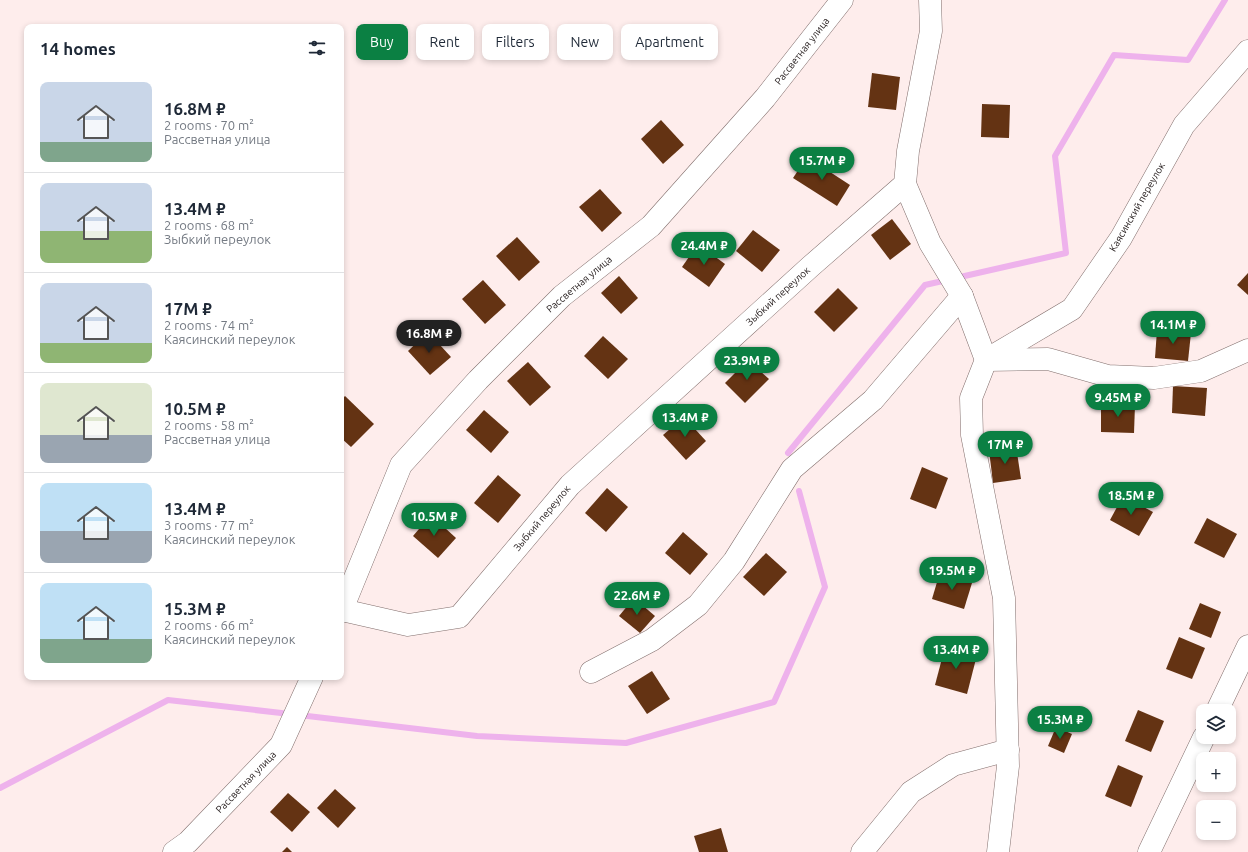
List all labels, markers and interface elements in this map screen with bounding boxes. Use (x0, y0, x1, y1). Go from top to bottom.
street label: Рассветная улица (772, 15, 832, 87)
chip: Buy (356, 24, 408, 60)
chip: Rent (416, 24, 474, 60)
chip: Filters (482, 24, 549, 60)
chip: New (557, 24, 613, 60)
chip: Apartment (621, 24, 718, 60)
icon: filters (306, 37, 328, 59)
text: 14 homes (40, 39, 116, 58)
icon: home (72, 98, 120, 146)
text: 16.8M ₽ (164, 99, 226, 118)
text: 2 rooms · 70 m² (164, 118, 254, 132)
text: Рассветная улица (164, 132, 270, 146)
pin: 15.7M ₽ (785, 147, 859, 181)
text: 15.7M ₽ (798, 153, 846, 167)
street label: Каясинский переулок (1107, 160, 1167, 254)
icon: home (72, 199, 120, 247)
text: 13.4M ₽ (164, 199, 226, 218)
text: 2 rooms · 68 m² (164, 218, 254, 232)
text: Зыбкий переулок (164, 232, 271, 246)
pin: 24.4M ₽ (667, 232, 741, 266)
text: 24.4M ₽ (680, 238, 728, 252)
street label: Рассветная улица (544, 253, 614, 315)
street label: Зыбкий переулок (744, 264, 812, 328)
icon: home (72, 299, 120, 347)
text: 17M ₽ (164, 299, 212, 318)
pin: 14.1M ₽ (1136, 311, 1210, 345)
text: 14.1M ₽ (1149, 317, 1197, 331)
text: 2 rooms · 74 m² (164, 318, 254, 332)
pin: 16.8M ₽ (392, 320, 466, 354)
text: 16.8M ₽ (405, 326, 453, 340)
text: Каясинский переулок (164, 332, 295, 346)
pin: 23.9M ₽ (710, 347, 784, 381)
text: 23.9M ₽ (723, 353, 771, 367)
pin: 9.45M ₽ (1081, 384, 1155, 418)
text: 9.45M ₽ (1094, 390, 1142, 404)
icon: home (72, 399, 120, 447)
text: 10.5M ₽ (164, 399, 226, 418)
pin: 13.4M ₽ (648, 404, 722, 438)
text: 13.4M ₽ (661, 410, 709, 424)
text: 2 rooms · 58 m² (164, 418, 254, 432)
pin: 17M ₽ (977, 431, 1033, 465)
text: Рассветная улица (164, 432, 270, 446)
text: 17M ₽ (987, 437, 1023, 451)
pin: 18.5M ₽ (1094, 482, 1168, 516)
street label: Зыбкий переулок (511, 483, 573, 553)
text: 18.5M ₽ (1107, 488, 1155, 502)
icon: home (72, 499, 120, 547)
text: 13.4M ₽ (164, 499, 226, 518)
pin: 10.5M ₽ (397, 503, 471, 537)
text: 10.5M ₽ (410, 509, 458, 523)
text: 3 rooms · 77 m² (164, 518, 254, 532)
text: Каясинский переулок (164, 532, 295, 546)
pin: 19.5M ₽ (915, 557, 989, 591)
text: 19.5M ₽ (928, 563, 976, 577)
pin: 22.6M ₽ (600, 582, 674, 616)
text: 22.6M ₽ (613, 588, 661, 602)
icon: home (72, 599, 120, 647)
text: 15.3M ₽ (164, 599, 226, 618)
text: 2 rooms · 66 m² (164, 618, 254, 632)
text: Каясинский переулок (164, 632, 295, 646)
pin: 13.4M ₽ (919, 636, 993, 670)
text: 13.4M ₽ (932, 642, 980, 656)
map controls (1196, 704, 1236, 840)
button: layers (1196, 704, 1236, 744)
pin: 15.3M ₽ (1023, 706, 1097, 740)
text: 15.3M ₽ (1036, 712, 1084, 726)
street label: Рассветная улица (214, 749, 278, 815)
button: + (1196, 752, 1236, 792)
button: − (1196, 800, 1236, 840)

